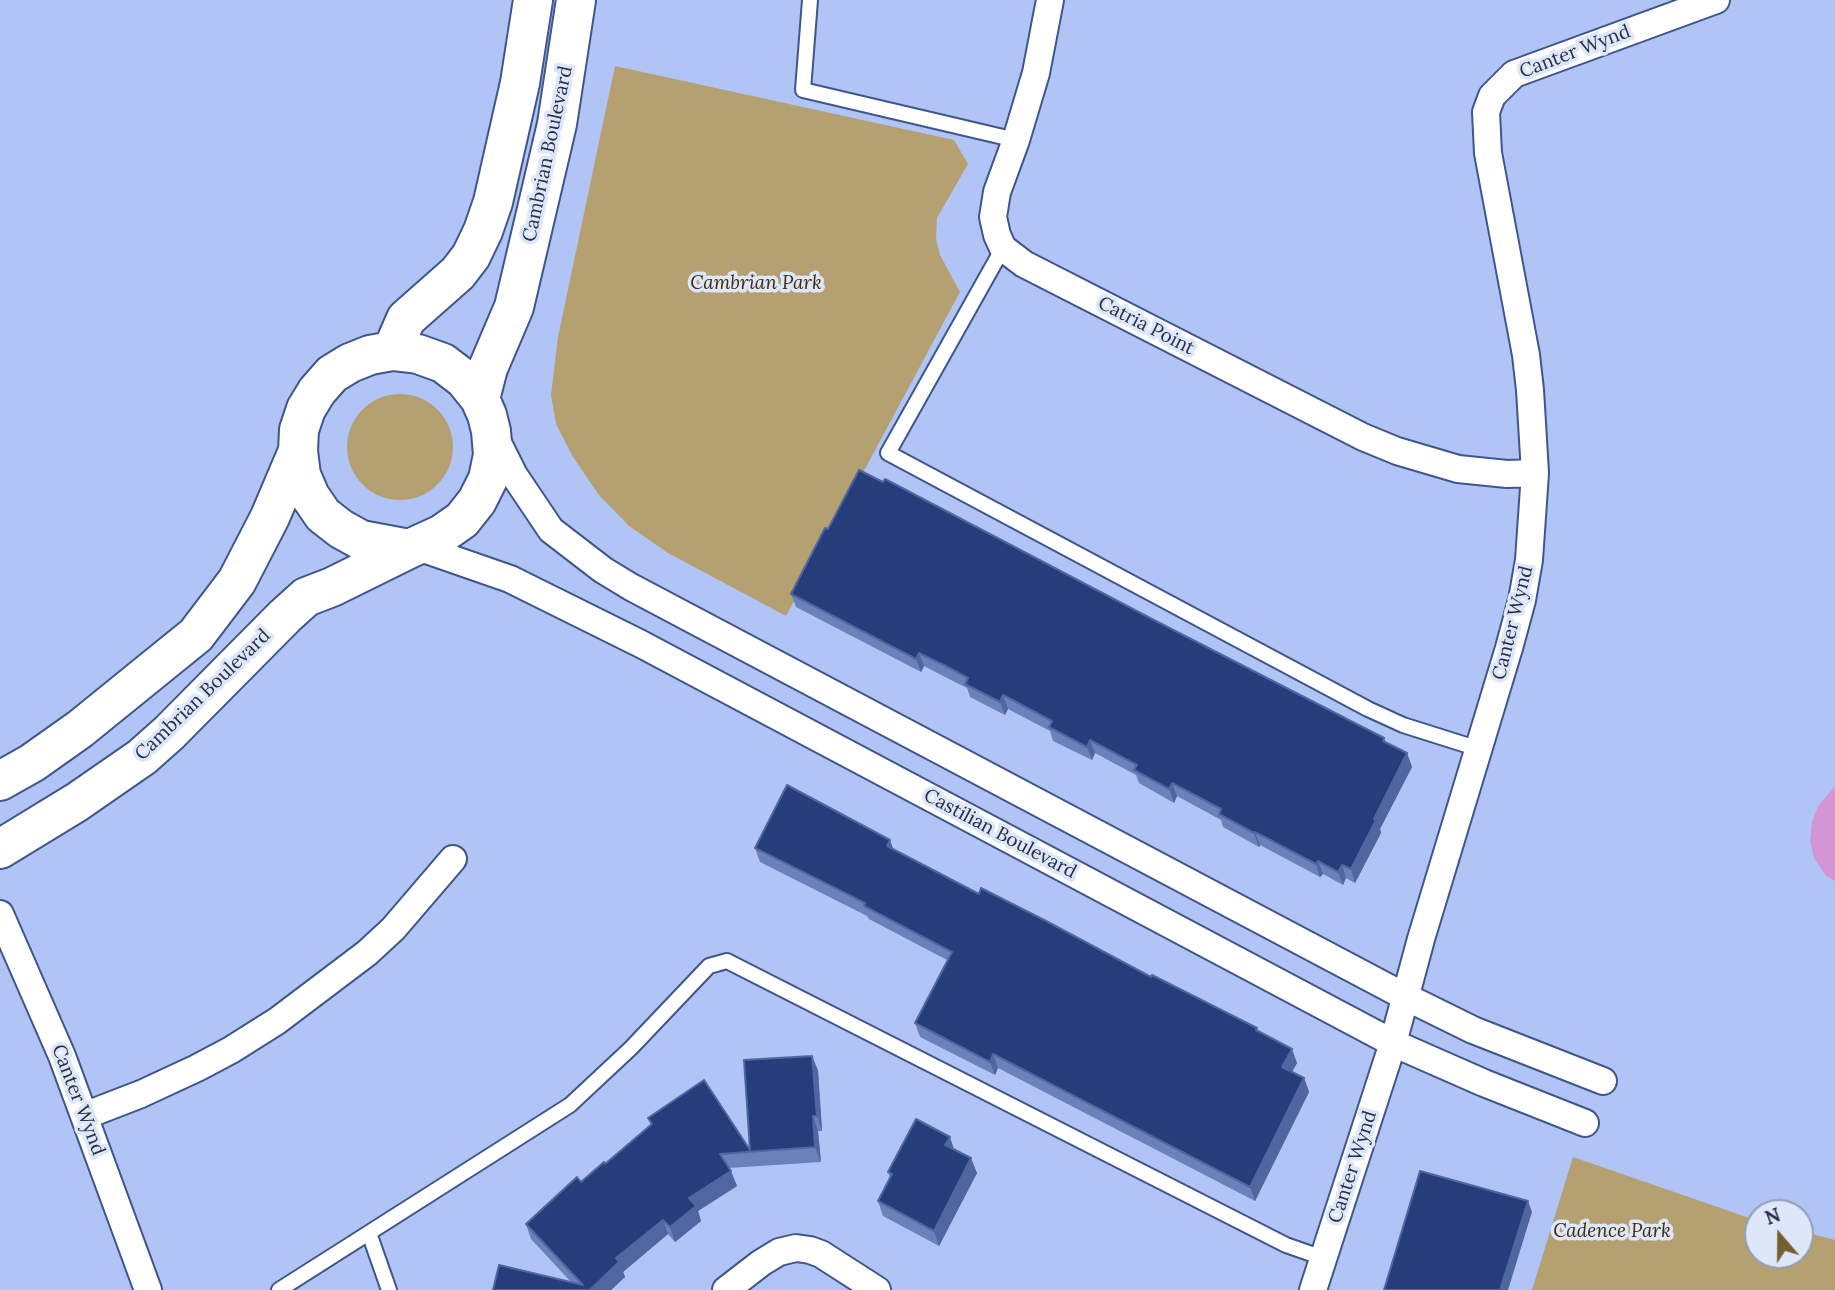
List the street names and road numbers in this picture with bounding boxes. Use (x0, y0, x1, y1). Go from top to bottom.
street label: Canter Wynd (1516, 20, 1634, 84)
street label: Cambrian Boulevard (518, 64, 578, 244)
street label: Catria Point (1094, 292, 1198, 360)
street label: Canter Wynd (1488, 564, 1538, 682)
street label: Cambrian Boulevard (131, 625, 275, 765)
street label: Castilian Boulevard (920, 784, 1080, 884)
street label: Canter Wynd (46, 1041, 110, 1159)
street label: Canter Wynd (1324, 1108, 1382, 1226)

